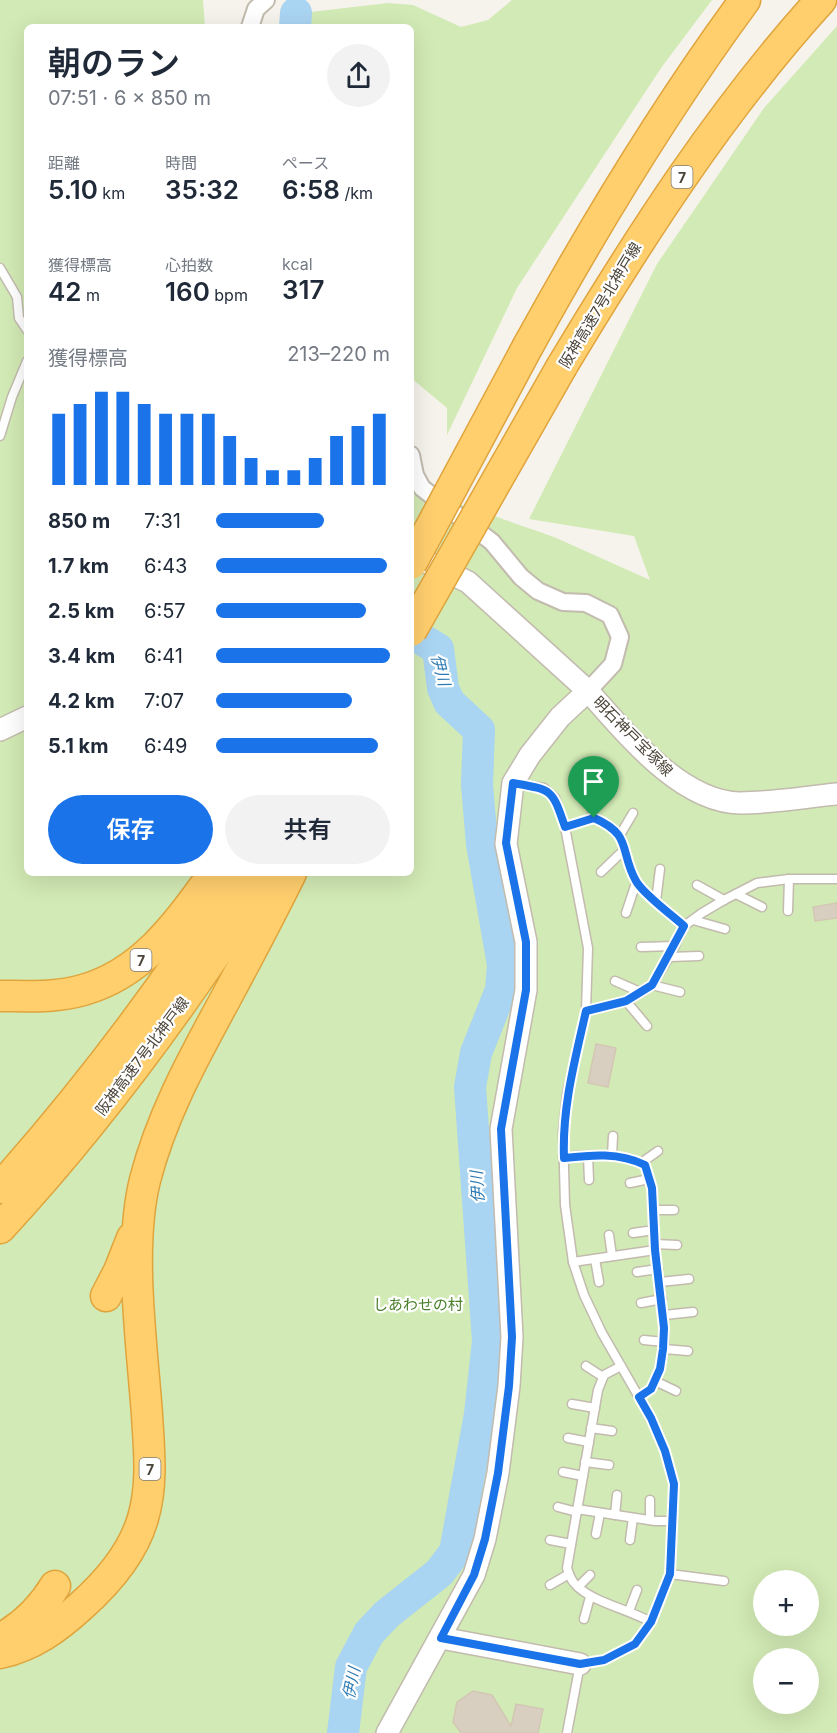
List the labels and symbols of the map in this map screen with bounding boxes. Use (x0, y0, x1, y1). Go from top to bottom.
road number: 7 (672, 166, 692, 188)
street label: 阪神高速7号北神戸線 (555, 239, 645, 371)
water label: 伊川 (427, 652, 455, 690)
street label: 明石神戸宝塚線 (589, 692, 677, 780)
pin (568, 756, 619, 818)
road number: 7 (130, 949, 152, 971)
street label: 阪神高速7号北神戸線 (91, 993, 193, 1119)
water label: 伊川 (466, 1168, 488, 1204)
park label: しあわせの村 (373, 1295, 463, 1314)
road number: 7 (140, 1458, 160, 1480)
water label: 伊川 (338, 1663, 364, 1701)

